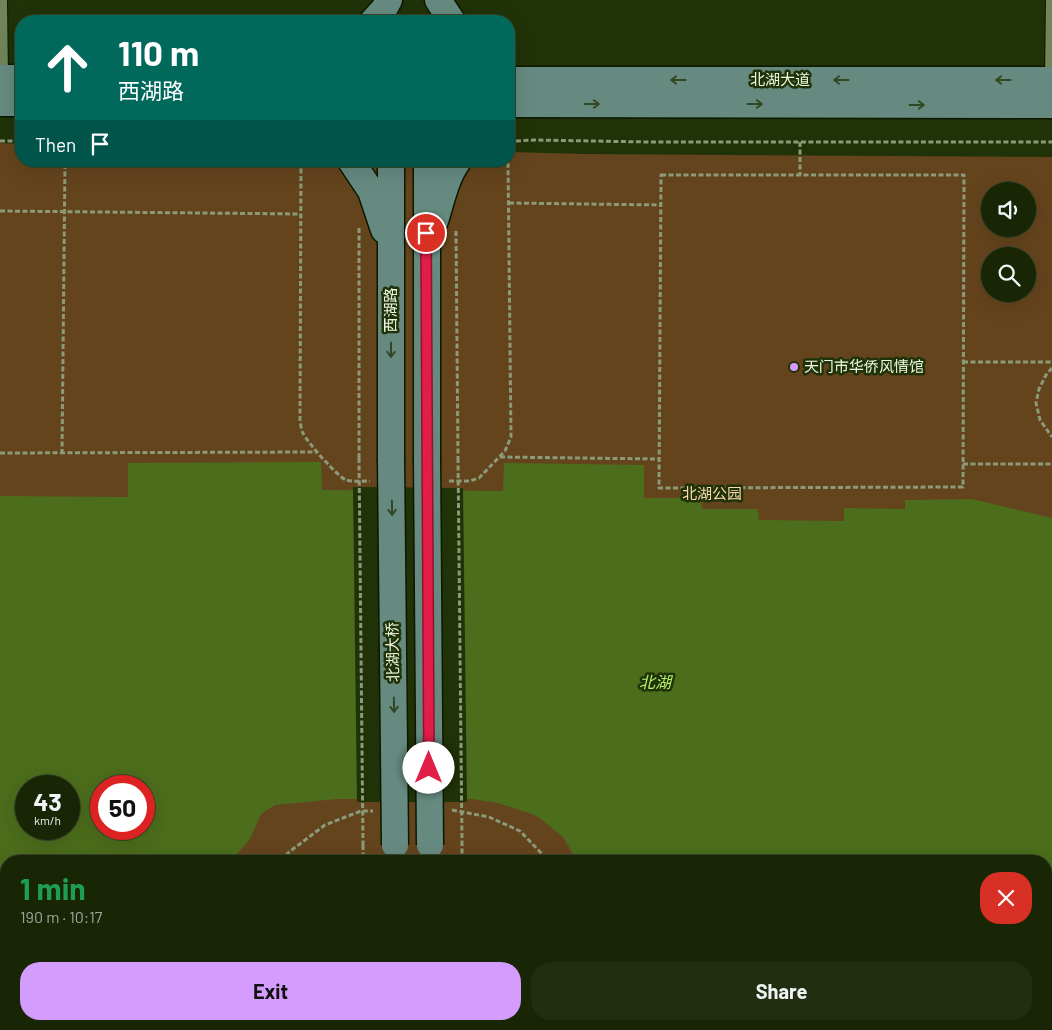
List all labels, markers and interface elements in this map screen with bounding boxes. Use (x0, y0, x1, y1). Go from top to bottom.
text: 110 m (118, 31, 199, 73)
icon: ahead (35, 35, 100, 100)
street label: 北湖大道 (750, 70, 810, 88)
one-way arrow (671, 75, 687, 85)
one-way arrow (833, 75, 850, 85)
one-way arrow (996, 75, 1012, 85)
text: 西湖路 (118, 77, 184, 103)
one-way arrow (584, 99, 600, 109)
one-way arrow (746, 99, 763, 109)
one-way arrow (909, 100, 925, 110)
icon: arrive (86, 130, 114, 158)
text: Then (35, 133, 76, 156)
map controls (981, 182, 1036, 302)
button: sound (981, 182, 1036, 237)
pin (405, 212, 447, 254)
icon: arrive (412, 219, 440, 247)
button: search (981, 247, 1036, 302)
street label: 西湖路 (381, 287, 399, 333)
one-way arrow (386, 342, 396, 358)
place label: 天门市华侨风情馆 (804, 357, 924, 375)
marker: 天门市华侨风情馆 (788, 361, 800, 373)
park label: 北湖公园 (682, 484, 742, 502)
one-way arrow (387, 499, 396, 515)
street label: 北湖大桥 (382, 622, 402, 682)
water label: 北湖 (639, 672, 674, 691)
one-way arrow (389, 697, 398, 713)
position arrow (402, 741, 454, 793)
speed limit sign: 50 (90, 775, 155, 840)
text: 43 (33, 786, 62, 816)
text: km/h (34, 813, 61, 827)
text: 1 min (20, 870, 86, 906)
button: close (980, 872, 1032, 924)
text: 190 m · 10:17 (20, 907, 102, 926)
button: Exit (20, 962, 521, 1020)
button: Share (531, 962, 1032, 1020)

